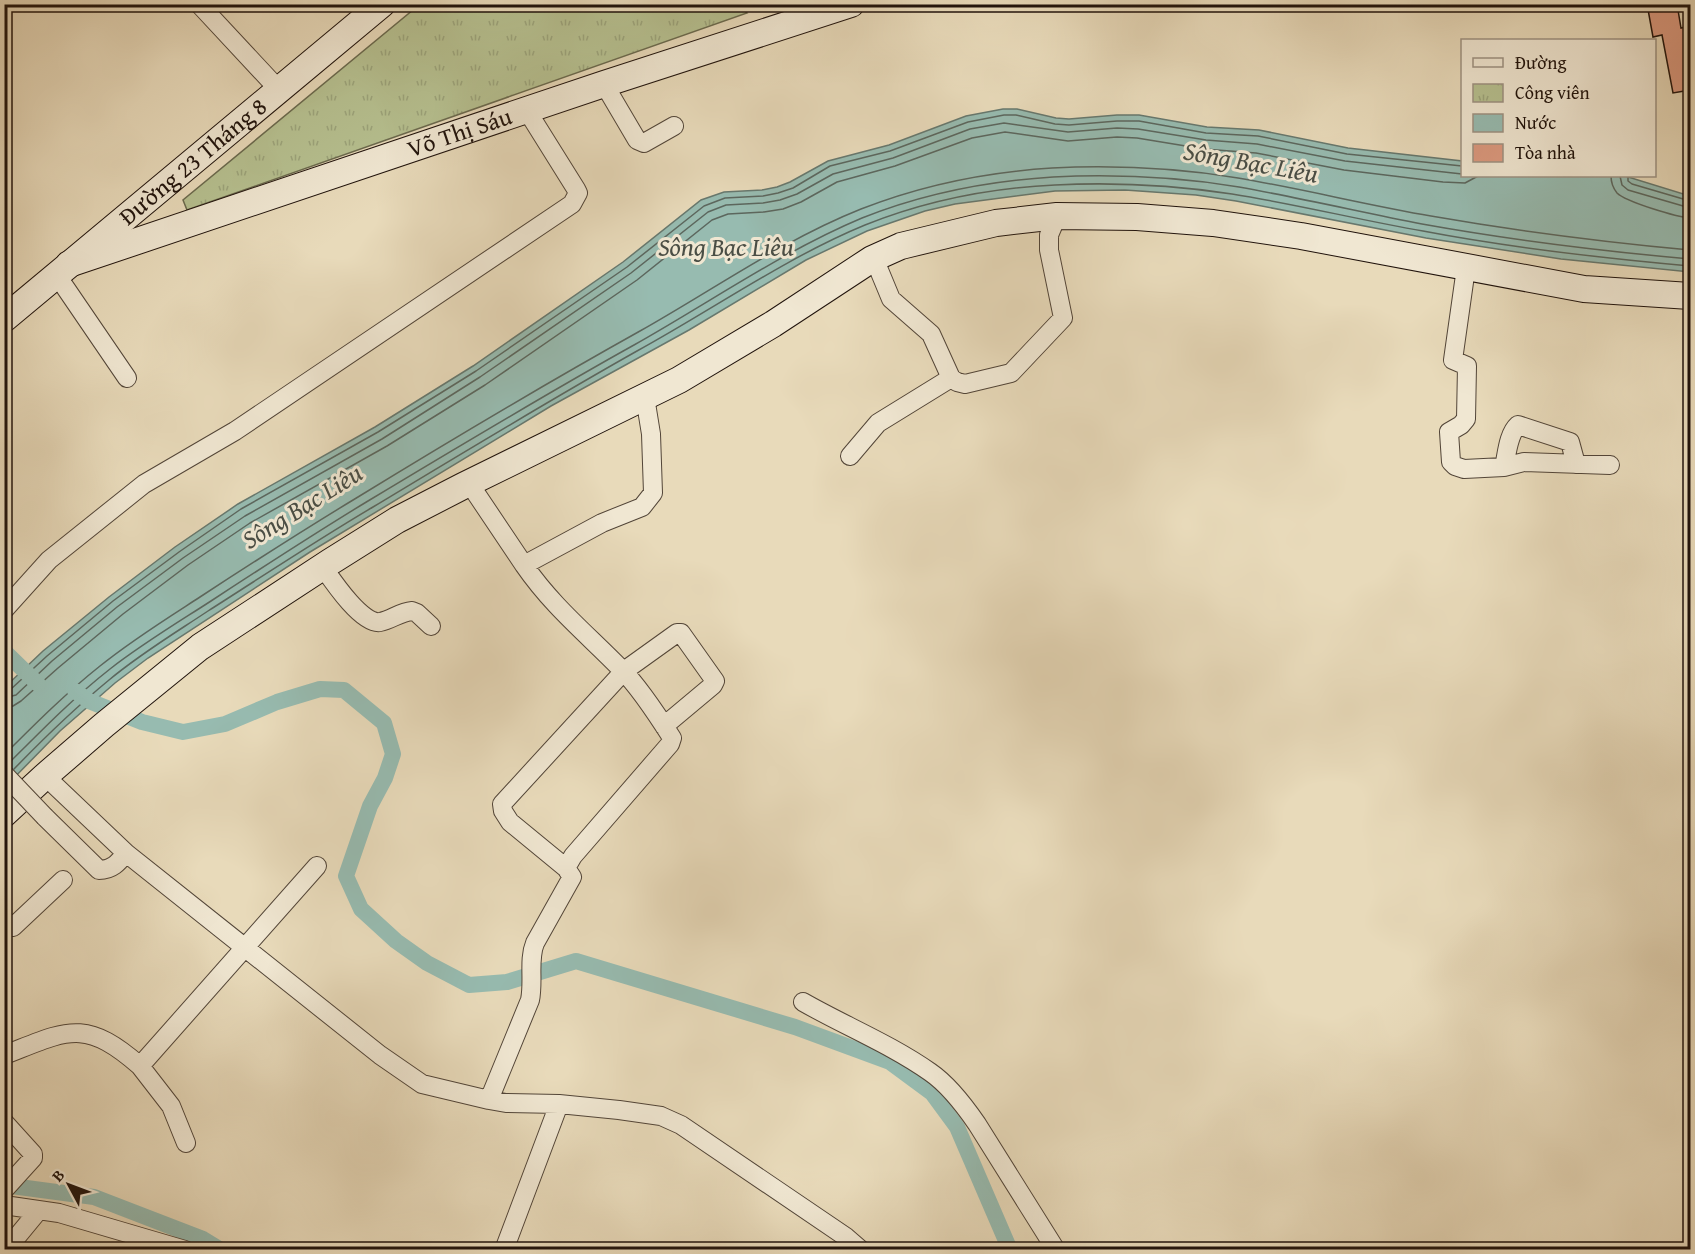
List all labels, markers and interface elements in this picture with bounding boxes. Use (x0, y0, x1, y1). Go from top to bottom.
legend (1461, 39, 1656, 177)
text: Đường (1515, 49, 1566, 76)
text: Công viên (1515, 79, 1590, 106)
street label: Đường 23 Tháng 8 (111, 89, 274, 233)
street label: Võ Thị Sáu (402, 98, 516, 166)
text: Nước (1515, 109, 1556, 136)
water label: Sông Bạc Liêu (1181, 130, 1322, 193)
text: Tòa nhà (1515, 139, 1576, 166)
water label: Sông Bạc Liêu (658, 227, 794, 266)
water label: Sông Bạc Liêu (234, 453, 370, 558)
north arrow (39, 1155, 99, 1215)
text: B (45, 1163, 70, 1187)

